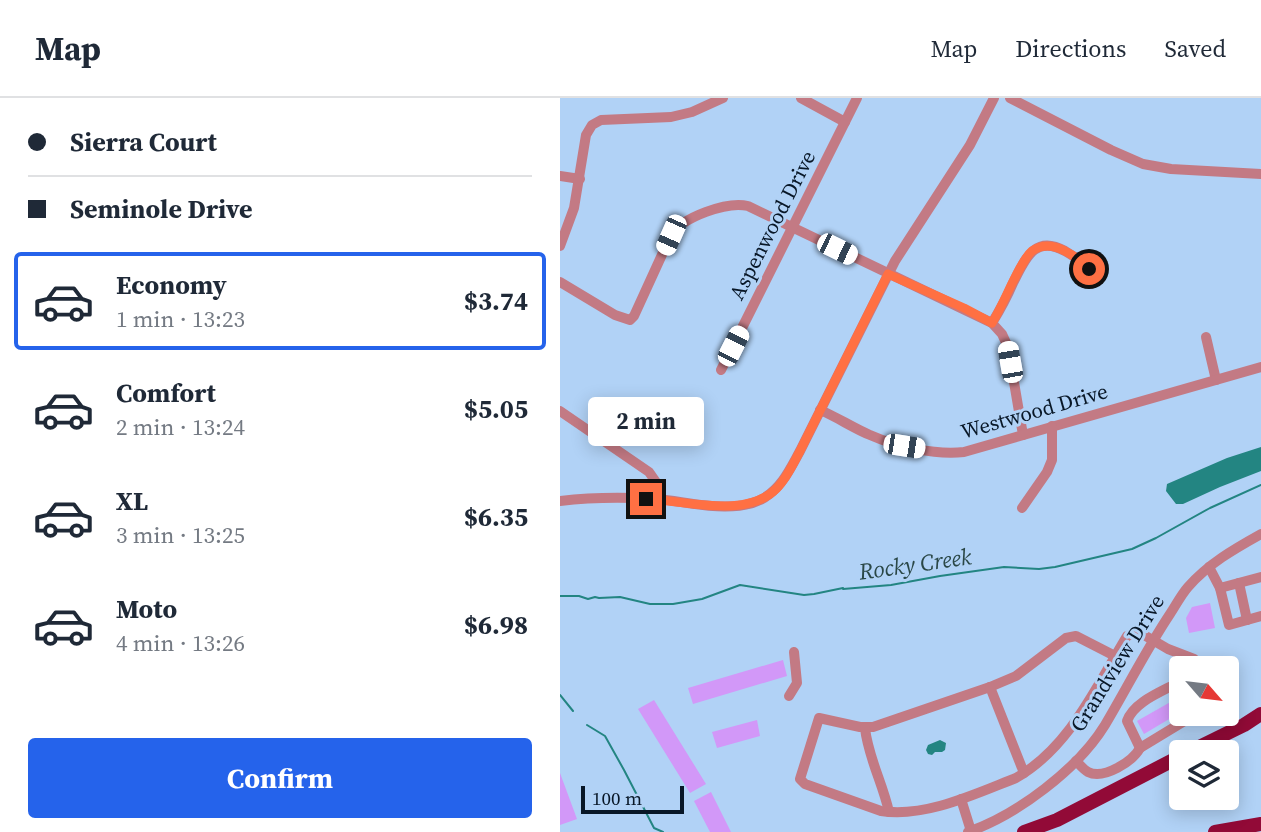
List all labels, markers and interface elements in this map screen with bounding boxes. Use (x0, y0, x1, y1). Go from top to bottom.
text: Map (35, 26, 101, 71)
text: Map (930, 32, 977, 65)
text: Directions (1015, 32, 1126, 65)
text: Saved (1164, 32, 1226, 65)
text: Sierra Court (70, 124, 217, 160)
street label: Aspenwood Drive (722, 145, 822, 305)
text: Seminole Drive (70, 191, 253, 227)
car (653, 212, 690, 258)
car (814, 230, 861, 268)
route start (1073, 253, 1105, 285)
text: Economy (116, 267, 227, 303)
icon: car (32, 270, 95, 333)
text: $3.74 (464, 283, 528, 319)
text: 1 min · 13:23 (116, 303, 245, 335)
car (715, 323, 752, 369)
car (997, 339, 1024, 385)
text: Comfort (116, 375, 216, 411)
street label: Westwood Drive (957, 376, 1111, 446)
icon: car (32, 378, 95, 441)
text: $5.05 (464, 391, 528, 427)
callout: 2 min (588, 398, 704, 446)
text: 2 min (616, 405, 676, 437)
text: 2 min · 13:24 (116, 411, 245, 443)
car (882, 432, 927, 460)
text: XL (116, 483, 148, 519)
route end (630, 483, 662, 515)
icon: car (32, 486, 95, 549)
text: $6.35 (464, 499, 528, 535)
text: 3 min · 13:25 (116, 519, 245, 551)
water label: Rocky Creek (856, 540, 974, 588)
street label: Grandview Drive (1063, 589, 1171, 737)
text: Moto (116, 591, 177, 627)
icon: car (32, 594, 95, 657)
text: $6.98 (464, 607, 528, 643)
text: 4 min · 13:26 (116, 627, 245, 659)
north arrow (1169, 656, 1239, 726)
map controls (1169, 656, 1239, 810)
button: Confirm (28, 738, 532, 818)
button: layers (1169, 740, 1239, 810)
scale bar (581, 783, 684, 815)
text: 100 m (592, 785, 642, 811)

